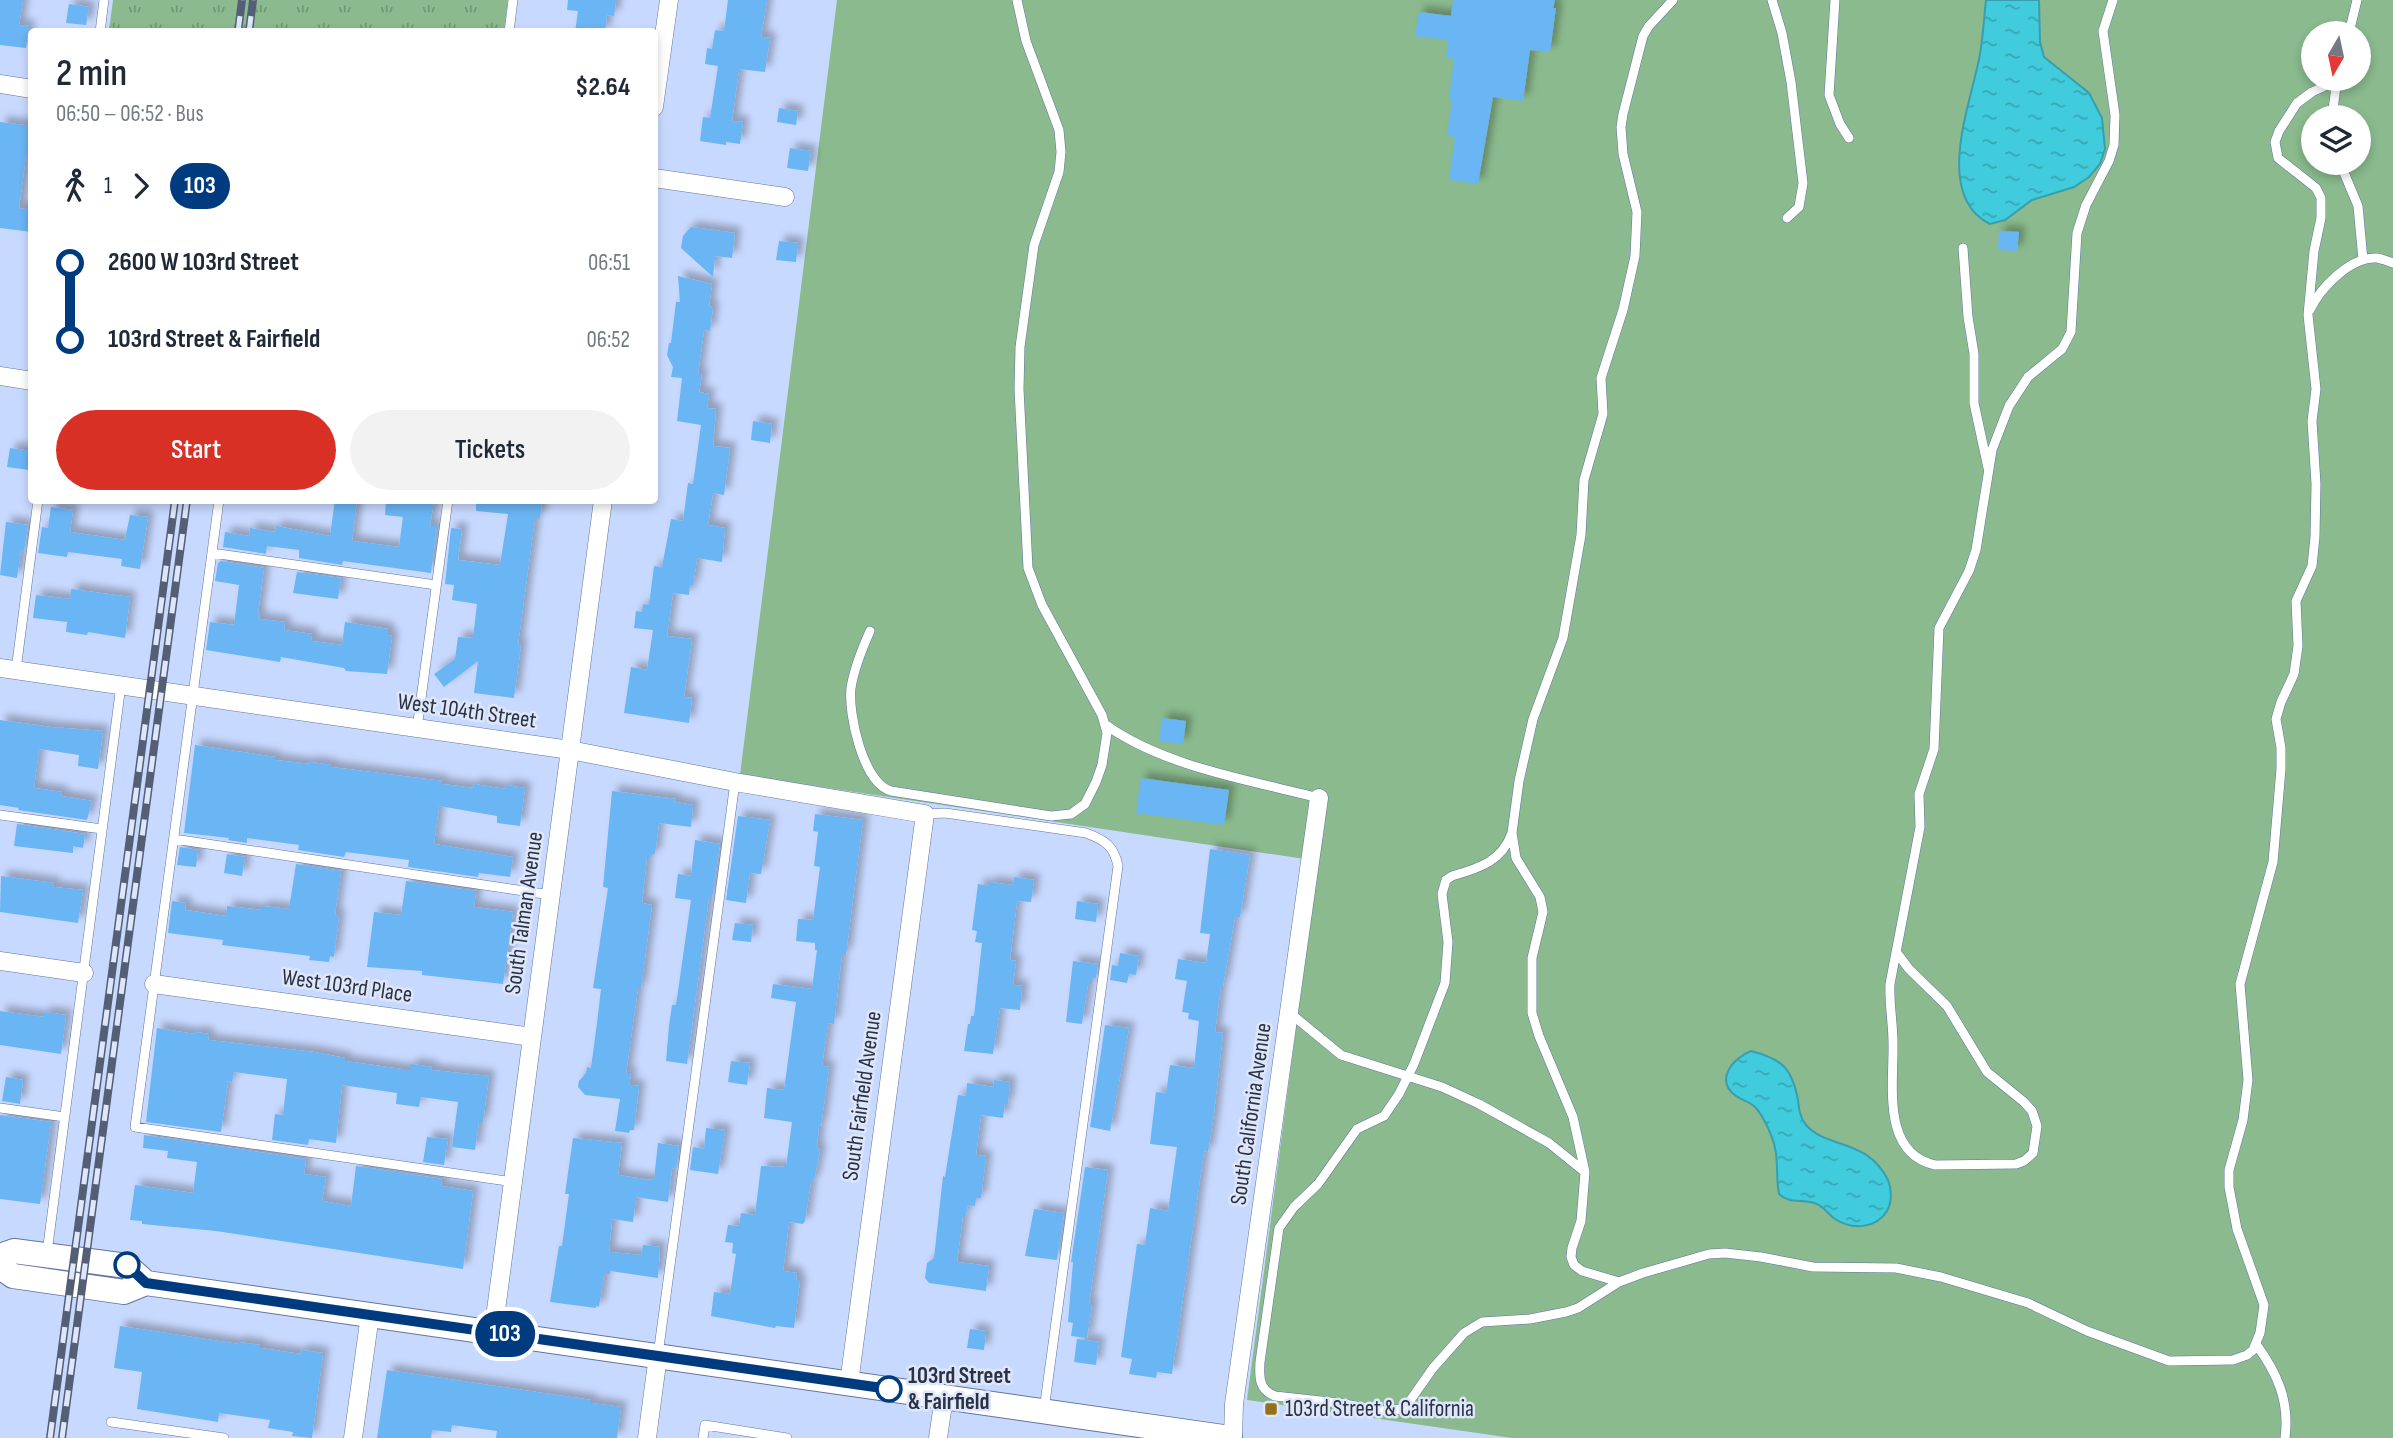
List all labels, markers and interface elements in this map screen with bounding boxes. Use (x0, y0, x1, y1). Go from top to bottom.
north arrow (2301, 21, 2371, 91)
map controls (2301, 21, 2371, 175)
text: 2 min (56, 51, 127, 96)
text: $2.64 (575, 72, 630, 103)
text: 06:50 – 06:52 · Bus (56, 100, 204, 128)
button: layers (2301, 105, 2371, 175)
icon: walk (56, 167, 94, 205)
icon: forward (122, 167, 160, 205)
text: 103 (184, 171, 216, 200)
text: 1 (104, 172, 112, 200)
text: 2600 W 103rd Street (108, 247, 299, 278)
text: 06:51 (588, 249, 630, 277)
text: 103rd Street & Fairfield (108, 324, 320, 355)
text: 06:52 (587, 326, 630, 354)
button: Start (56, 410, 336, 490)
button: Tickets (350, 410, 630, 490)
street label: West 104th Street (396, 687, 538, 735)
street label: South Talman Avenue (499, 830, 549, 996)
street label: West 103rd Place (280, 963, 414, 1009)
street label: South Fairfield Avenue (836, 1009, 888, 1183)
street label: South California Avenue (1224, 1021, 1278, 1207)
unlabelled marker (114, 1252, 140, 1278)
line badge: 103 (465, 1311, 545, 1357)
text: 103 (489, 1319, 521, 1348)
place label: 103rd Street & Fairfield (908, 1362, 1011, 1416)
marker: 103rd Street & Fairfield (876, 1376, 902, 1402)
place label: 103rd Street & California (1285, 1395, 1474, 1423)
marker: 103rd Street & California (1263, 1401, 1279, 1417)

